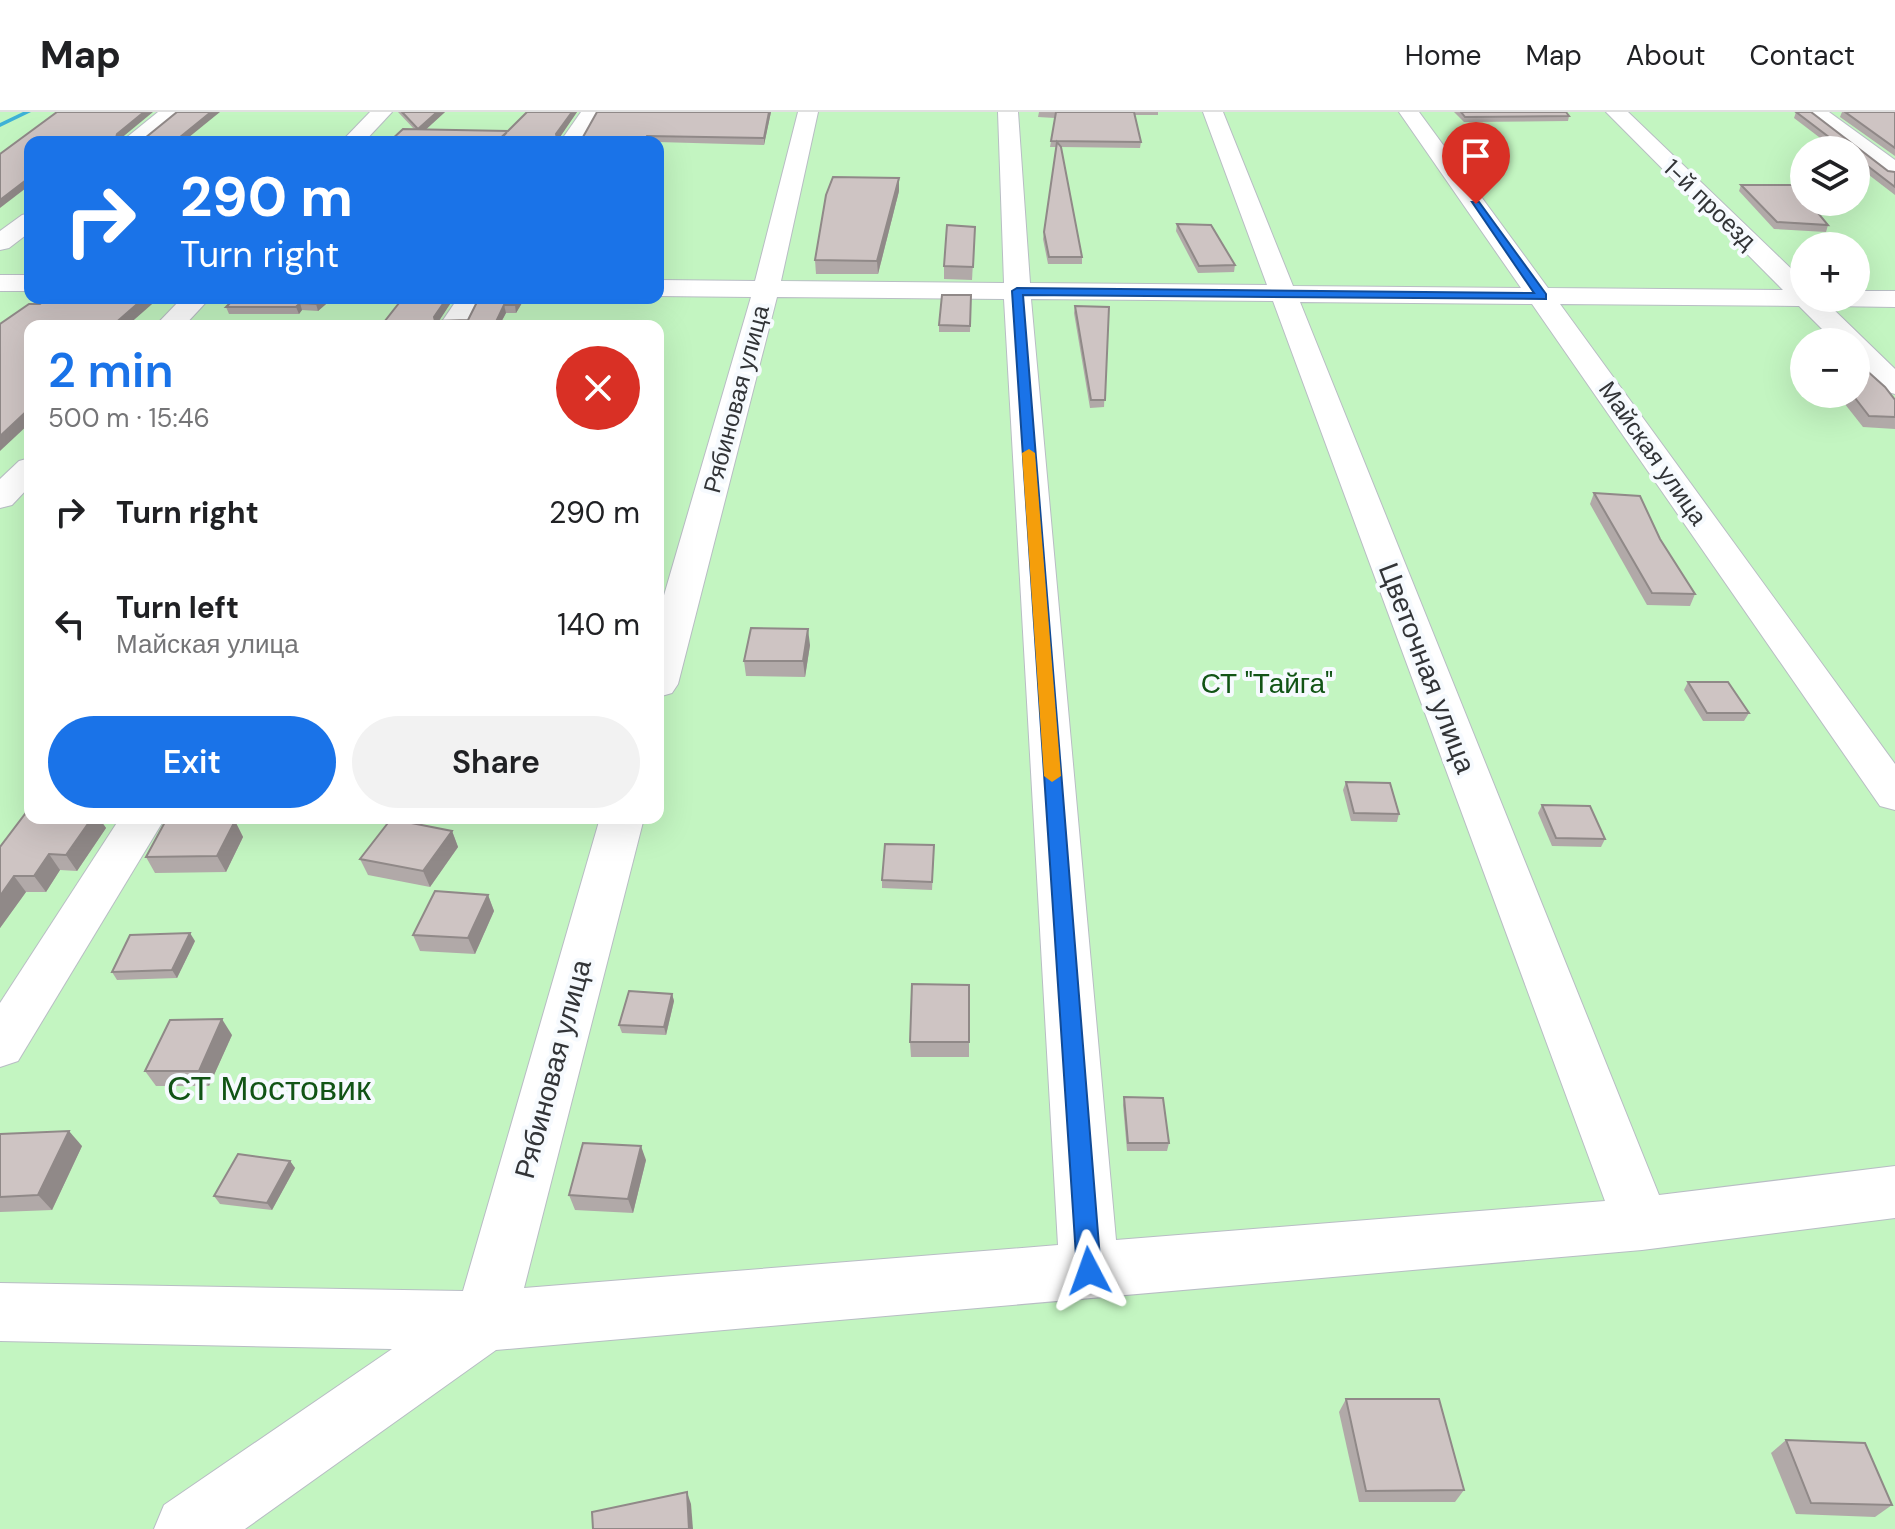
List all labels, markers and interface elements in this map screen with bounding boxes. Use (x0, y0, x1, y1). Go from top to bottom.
text: Map (40, 30, 121, 80)
text: Home (1405, 37, 1481, 74)
text: Map (1525, 37, 1582, 74)
text: About (1626, 37, 1705, 74)
text: Contact (1749, 37, 1855, 74)
pin (1442, 122, 1510, 204)
icon: arrive (1454, 134, 1498, 178)
map controls (1790, 136, 1870, 408)
button: layers (1790, 136, 1870, 216)
street label: 1-й проезд (1657, 152, 1763, 256)
text: 290 m (180, 160, 353, 233)
icon: right (48, 168, 152, 272)
text: Turn right (180, 231, 339, 278)
button: + (1790, 232, 1870, 312)
street label: Рябиновая улица (696, 301, 776, 496)
button: − (1790, 328, 1870, 408)
text: 2 min (48, 339, 174, 402)
button: close (556, 346, 640, 430)
street label: Майская улица (1592, 375, 1714, 532)
text: 500 m · 15:46 (48, 401, 210, 435)
icon: right (48, 490, 92, 534)
text: Turn right (116, 493, 259, 532)
text: 290 m (549, 493, 640, 532)
street label: Цветочная улица (1370, 557, 1484, 779)
text: Turn left (116, 588, 239, 627)
icon: left (48, 602, 92, 646)
text: 140 m (557, 605, 640, 644)
text: Майская улица (116, 627, 299, 661)
park label: СТ "Тайга" (1201, 665, 1333, 702)
button: Exit (48, 716, 336, 808)
button: Share (352, 716, 640, 808)
street label: Рябиновая улица (506, 955, 600, 1183)
park label: СТ Мостовик (167, 1066, 372, 1111)
position arrow (1047, 1229, 1131, 1313)

